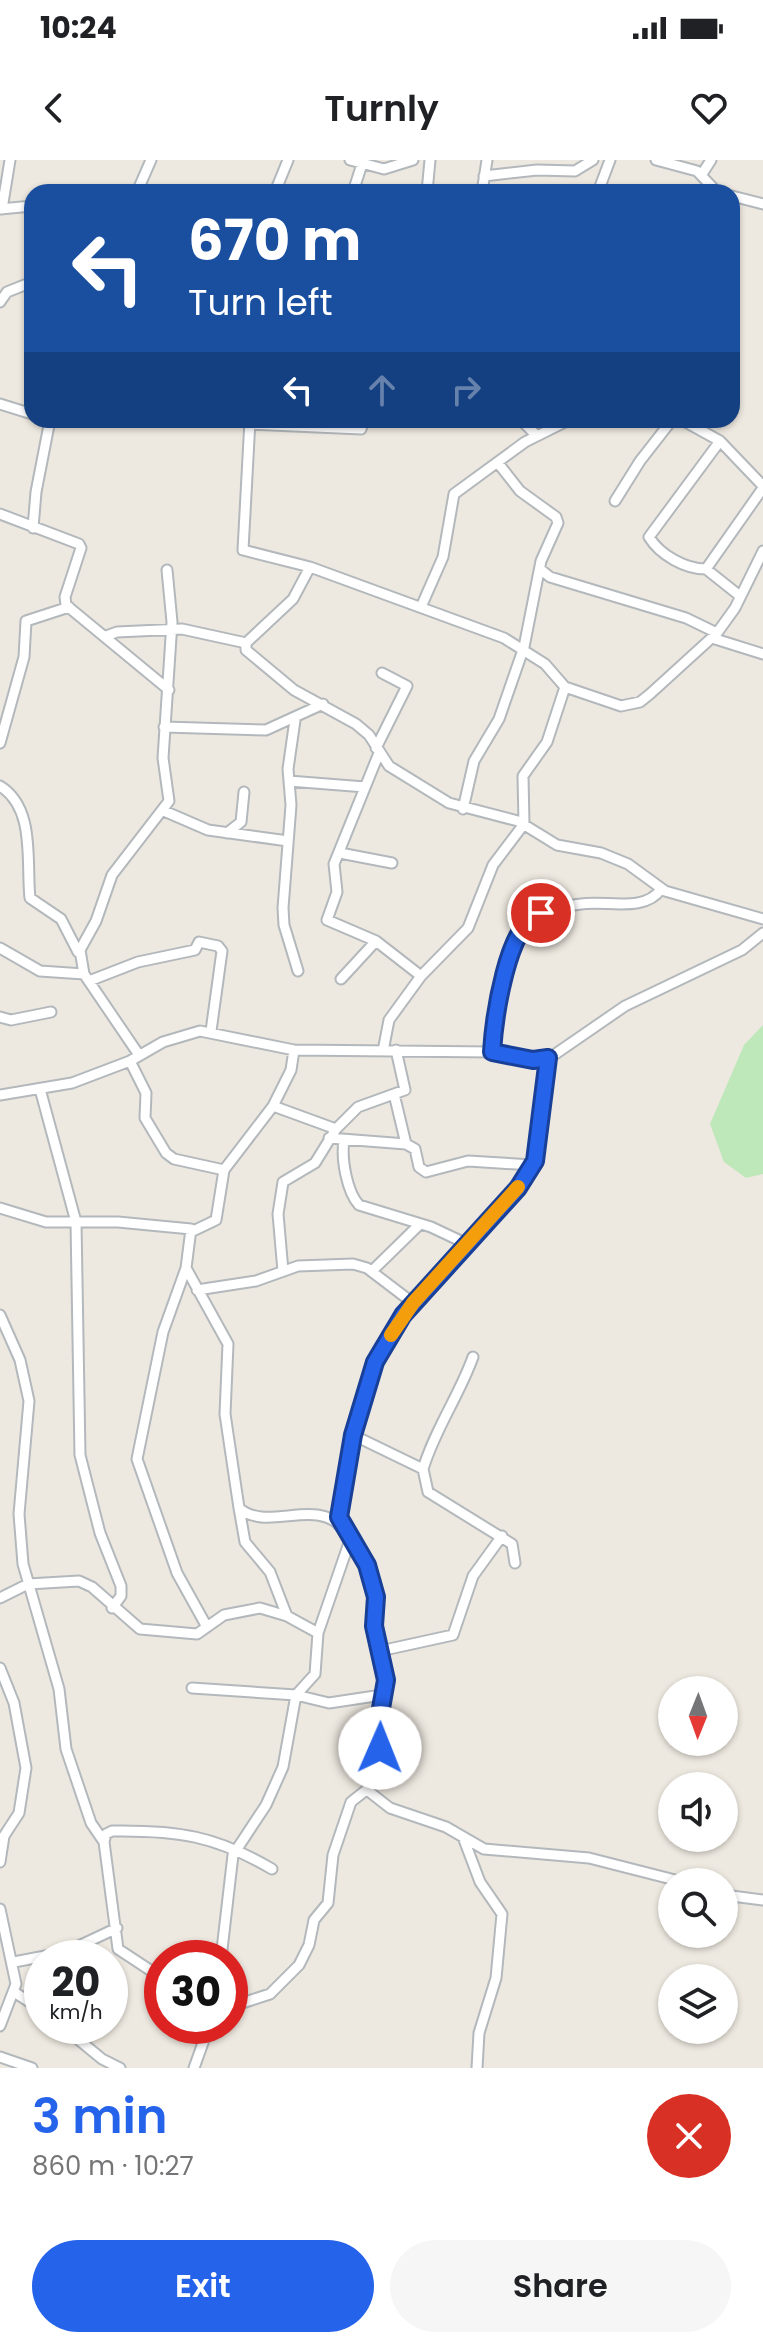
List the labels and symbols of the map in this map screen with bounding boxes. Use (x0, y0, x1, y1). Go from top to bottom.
pin (507, 879, 575, 947)
north arrow (658, 1676, 738, 1756)
position arrow (338, 1706, 422, 1790)
speed limit sign: 30 (144, 1940, 248, 2044)

